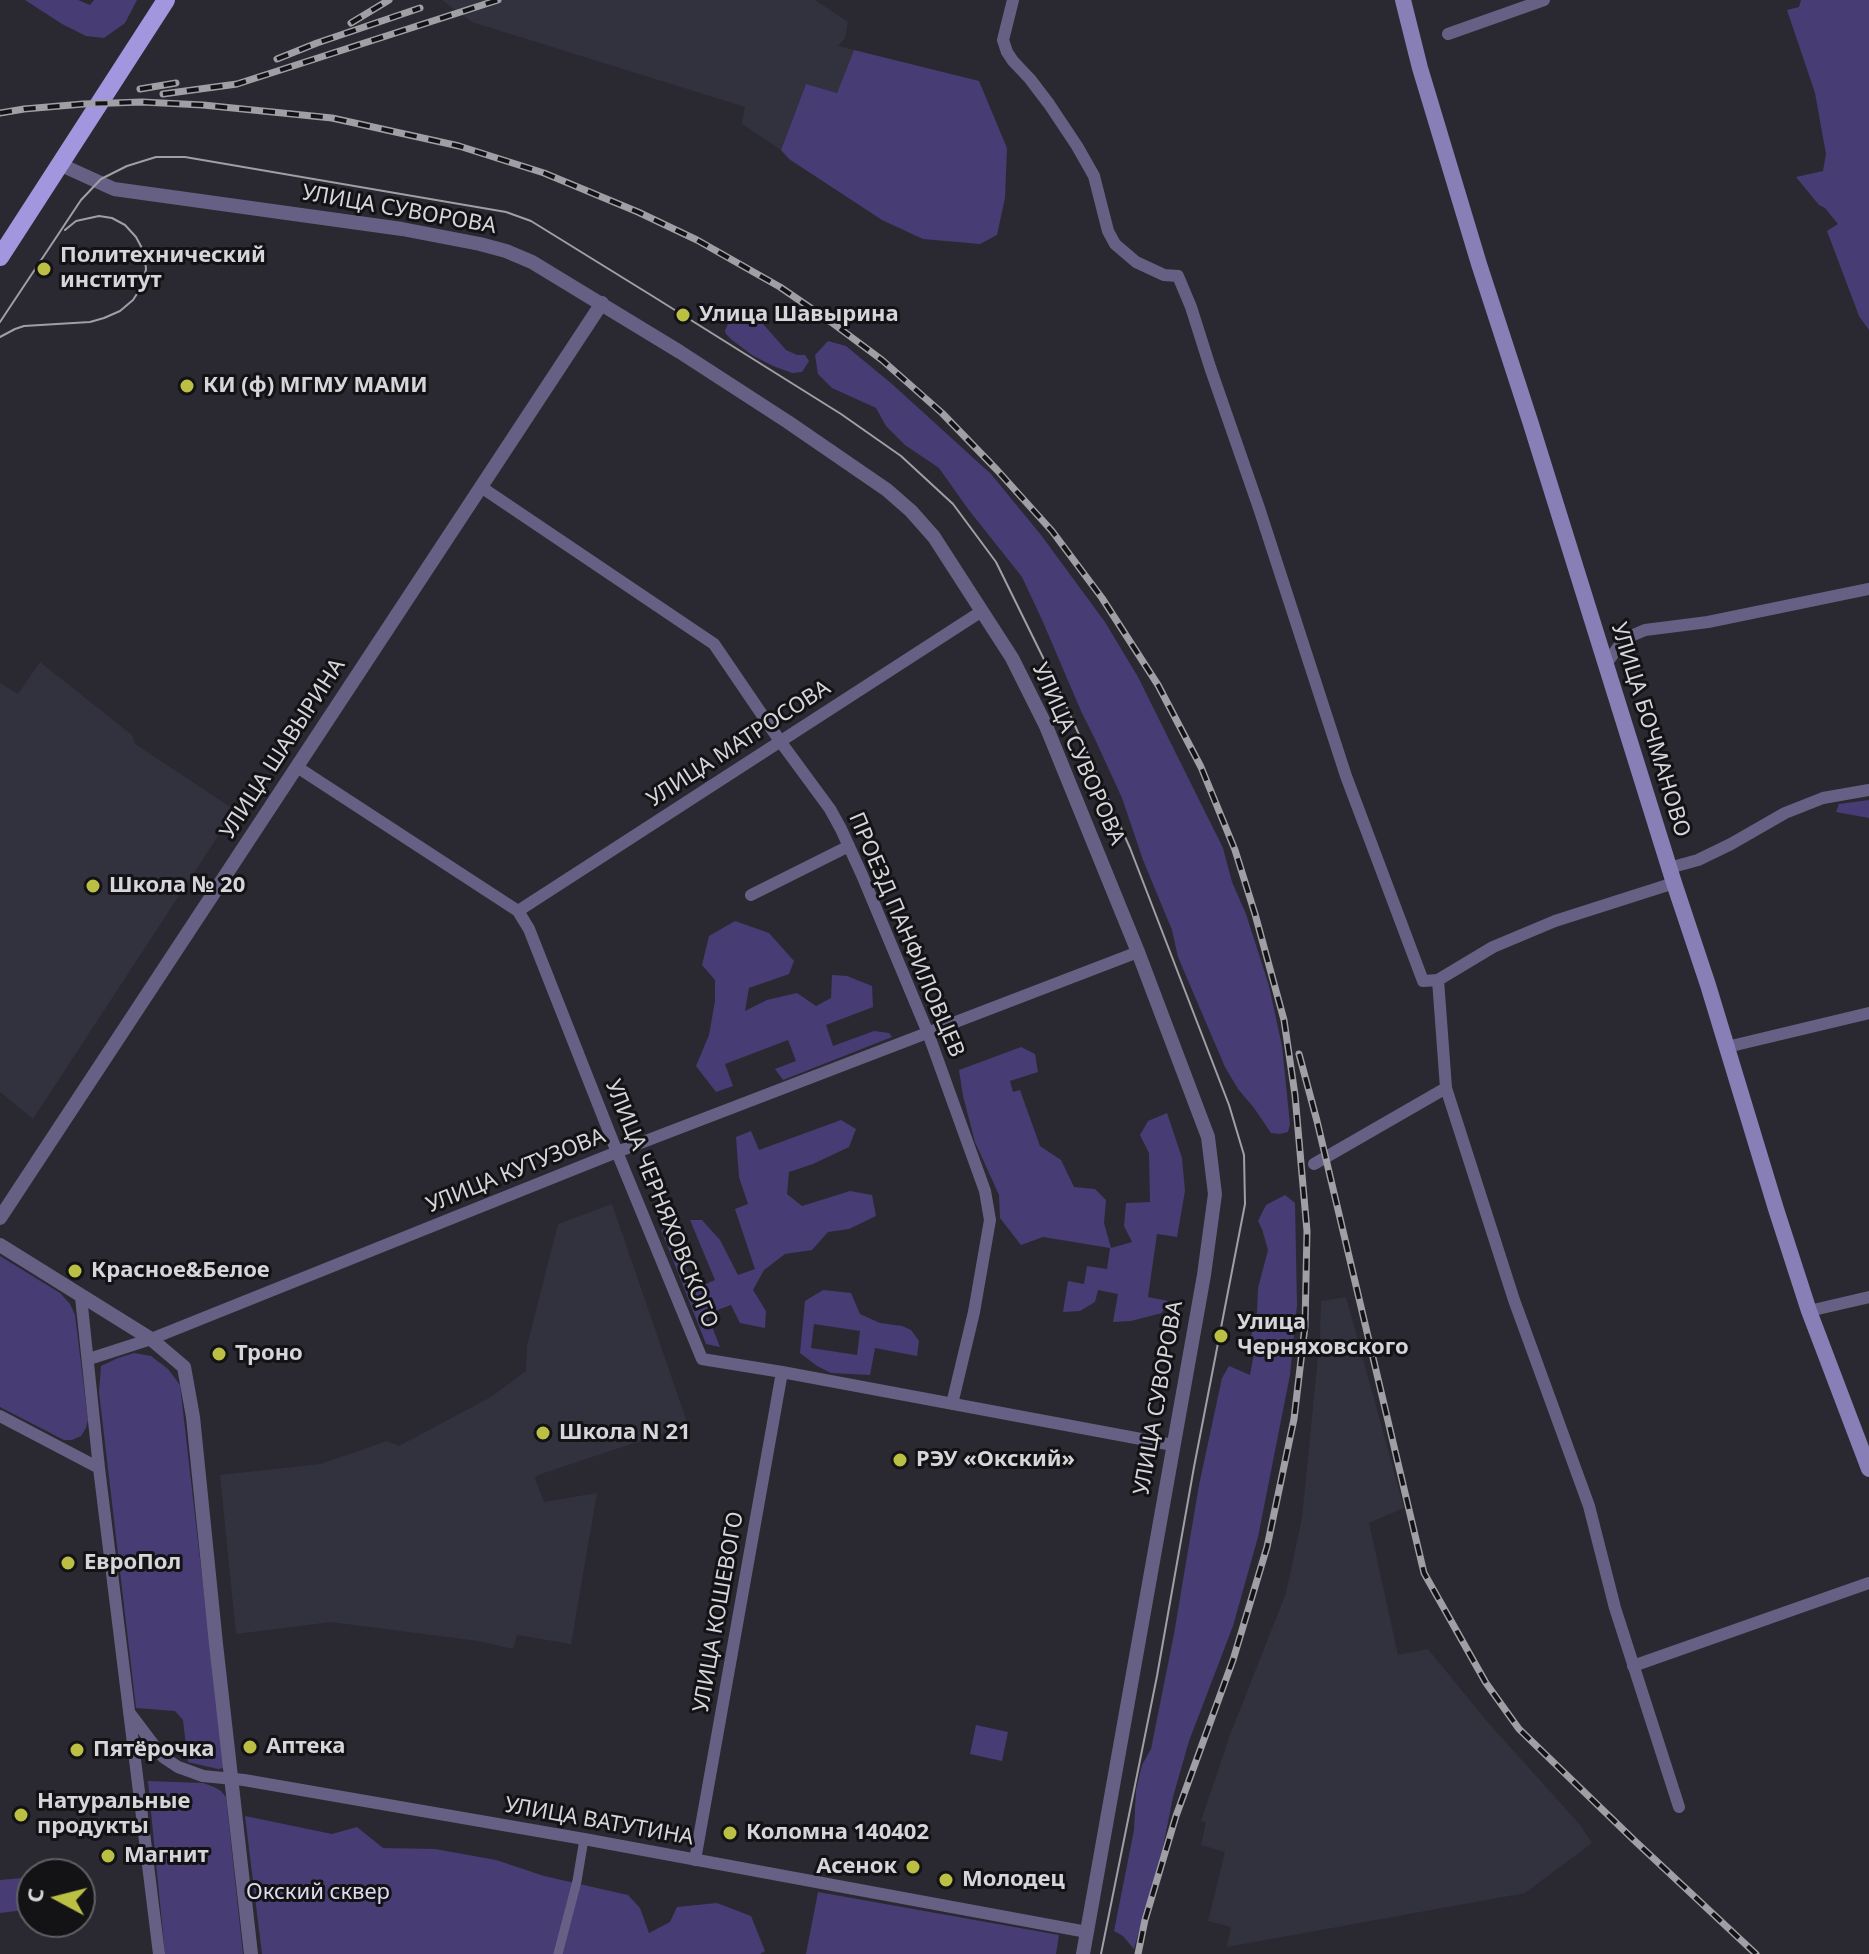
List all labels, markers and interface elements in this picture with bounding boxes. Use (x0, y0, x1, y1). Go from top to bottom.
street label: УЛИЦА СУВОРОВА (300, 180, 498, 240)
place label: Политехнический институт (60, 243, 266, 294)
marker: Политехнический институт (35, 260, 53, 278)
place label: Улица Шавырина (699, 302, 899, 328)
marker: Улица Шавырина (674, 306, 692, 324)
place label: КИ (ф) МГМУ МАМИ (203, 373, 428, 399)
marker: КИ (ф) МГМУ МАМИ (178, 377, 196, 395)
street label: УЛИЦА БОЧМАНОВО (1605, 620, 1695, 840)
street label: УЛИЦА ШАВЫРИНА (215, 654, 351, 844)
street label: УЛИЦА СУВОРОВА (1026, 659, 1130, 849)
street label: УЛИЦА МАТРОСОВА (642, 675, 836, 813)
street label: ПРОЕЗД ПАНФИЛОВЦЕВ (842, 809, 970, 1061)
place label: Школа № 20 (109, 873, 245, 899)
marker: Школа № 20 (84, 877, 102, 895)
street label: УЛИЦА ЧЕРНЯХОВСКОГО (599, 1076, 723, 1332)
street label: УЛИЦА КУТУЗОВА (423, 1123, 609, 1219)
place label: Красное&Белое (91, 1258, 270, 1284)
marker: Красное&Белое (66, 1262, 84, 1280)
street label: УЛИЦА СУВОРОВА (1129, 1299, 1189, 1497)
place label: Улица Черняховского (1237, 1310, 1409, 1362)
marker: Улица Черняховского (1212, 1327, 1230, 1345)
place label: Троно (235, 1341, 303, 1367)
marker: Троно (210, 1345, 228, 1363)
place label: Школа N 21 (559, 1420, 691, 1446)
marker: Школа N 21 (534, 1424, 552, 1442)
place label: РЭУ «Окский» (916, 1447, 1075, 1473)
marker: РЭУ «Окский» (891, 1451, 909, 1469)
street label: УЛИЦА КОШЕВОГО (688, 1510, 750, 1714)
place label: ЕвроПол (84, 1550, 181, 1576)
marker: ЕвроПол (59, 1554, 77, 1572)
place label: Аптека (266, 1734, 345, 1760)
place label: Пятёрочка (93, 1737, 214, 1763)
marker: Аптека (241, 1738, 259, 1756)
marker: Пятёрочка (68, 1741, 86, 1759)
place label: Натуральные продукты (37, 1789, 190, 1840)
street label: УЛИЦА ВАТУТИНА (502, 1792, 696, 1852)
marker: Натуральные продукты (12, 1806, 30, 1824)
place label: Коломна 140402 (746, 1820, 929, 1846)
marker: Коломна 140402 (721, 1824, 739, 1842)
place label: Магнит (124, 1843, 209, 1869)
marker: Магнит (99, 1847, 117, 1865)
place label: Асенок (816, 1854, 897, 1880)
north arrow (16, 1858, 96, 1938)
marker: Асенок (904, 1858, 922, 1876)
place label: Молодец (962, 1867, 1065, 1893)
marker: Молодец (937, 1871, 955, 1889)
park label: Окский сквер (246, 1880, 390, 1906)
text: С (18, 1886, 50, 1904)

